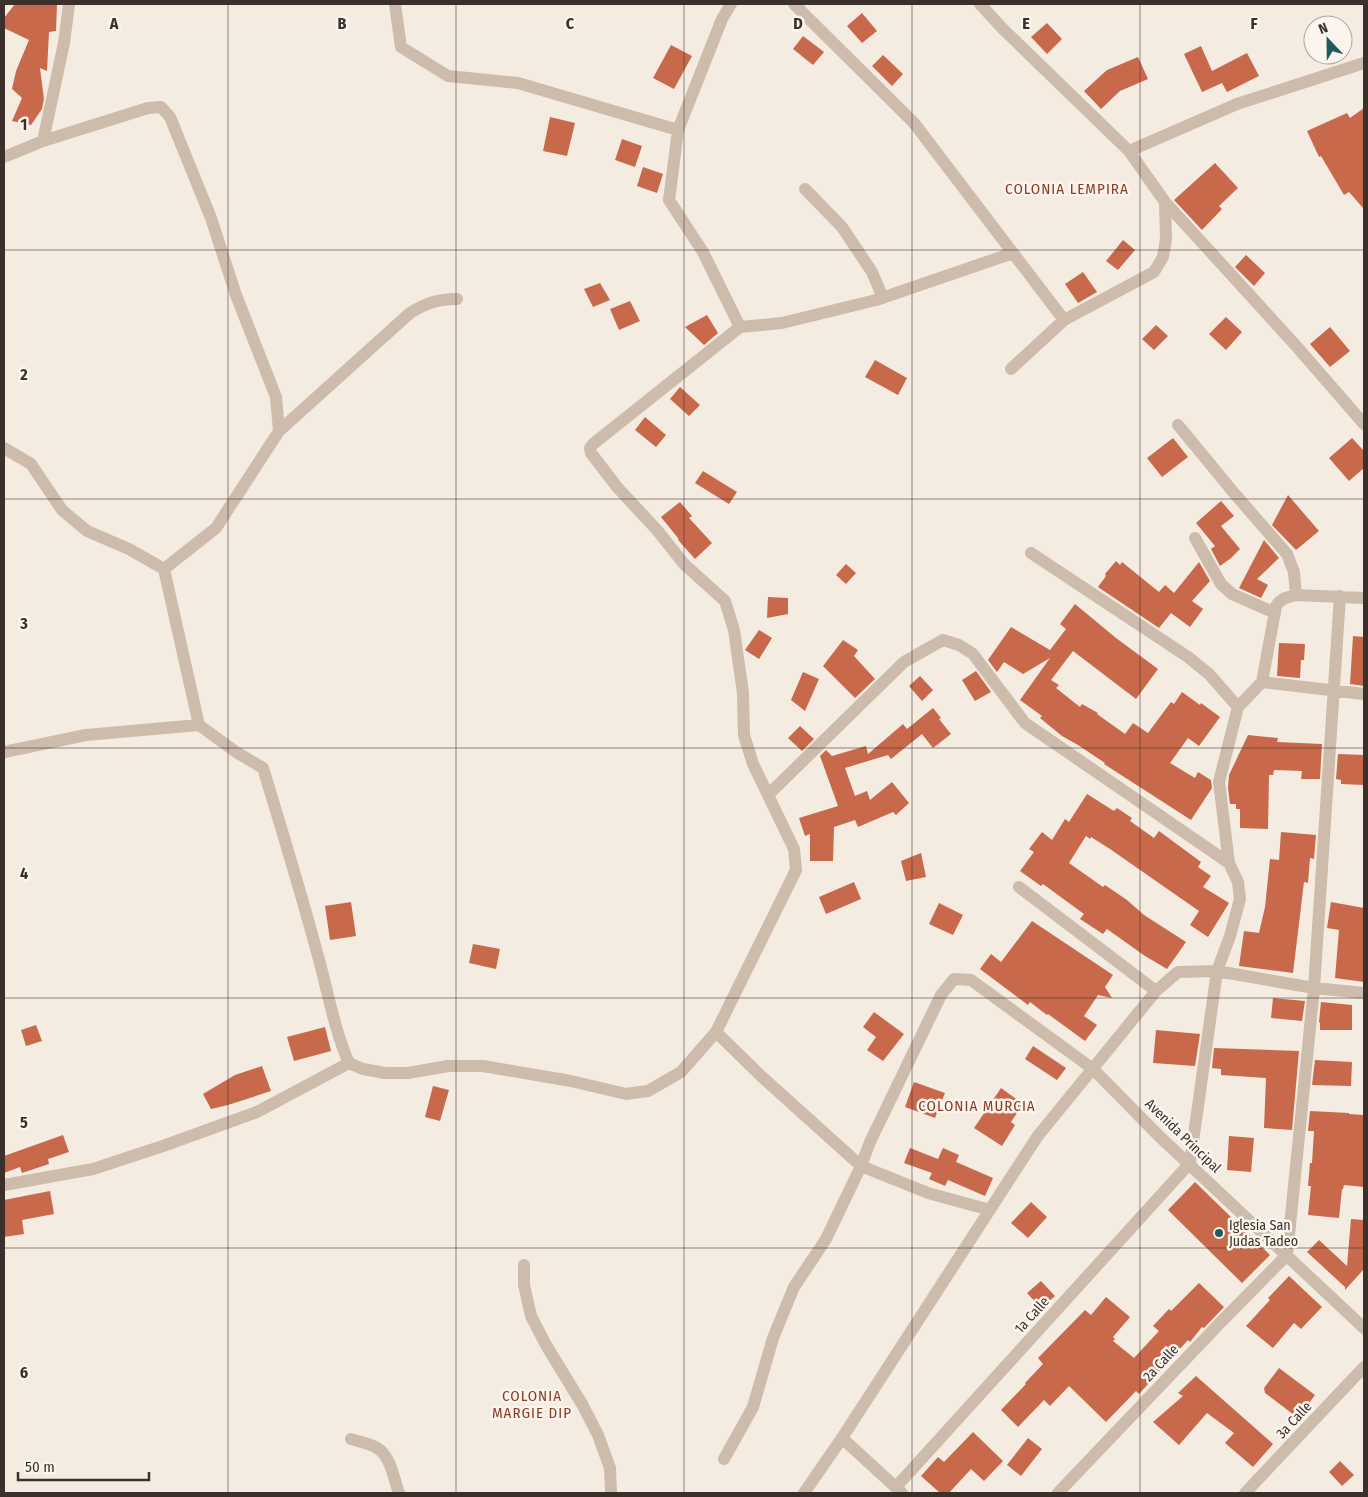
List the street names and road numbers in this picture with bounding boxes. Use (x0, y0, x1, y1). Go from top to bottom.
street label: Avenida Principal (1141, 1095, 1225, 1177)
street label: 1a Calle (1011, 1293, 1053, 1337)
street label: 2a Calle (1140, 1341, 1182, 1385)
street label: 3a Calle (1273, 1398, 1315, 1442)

